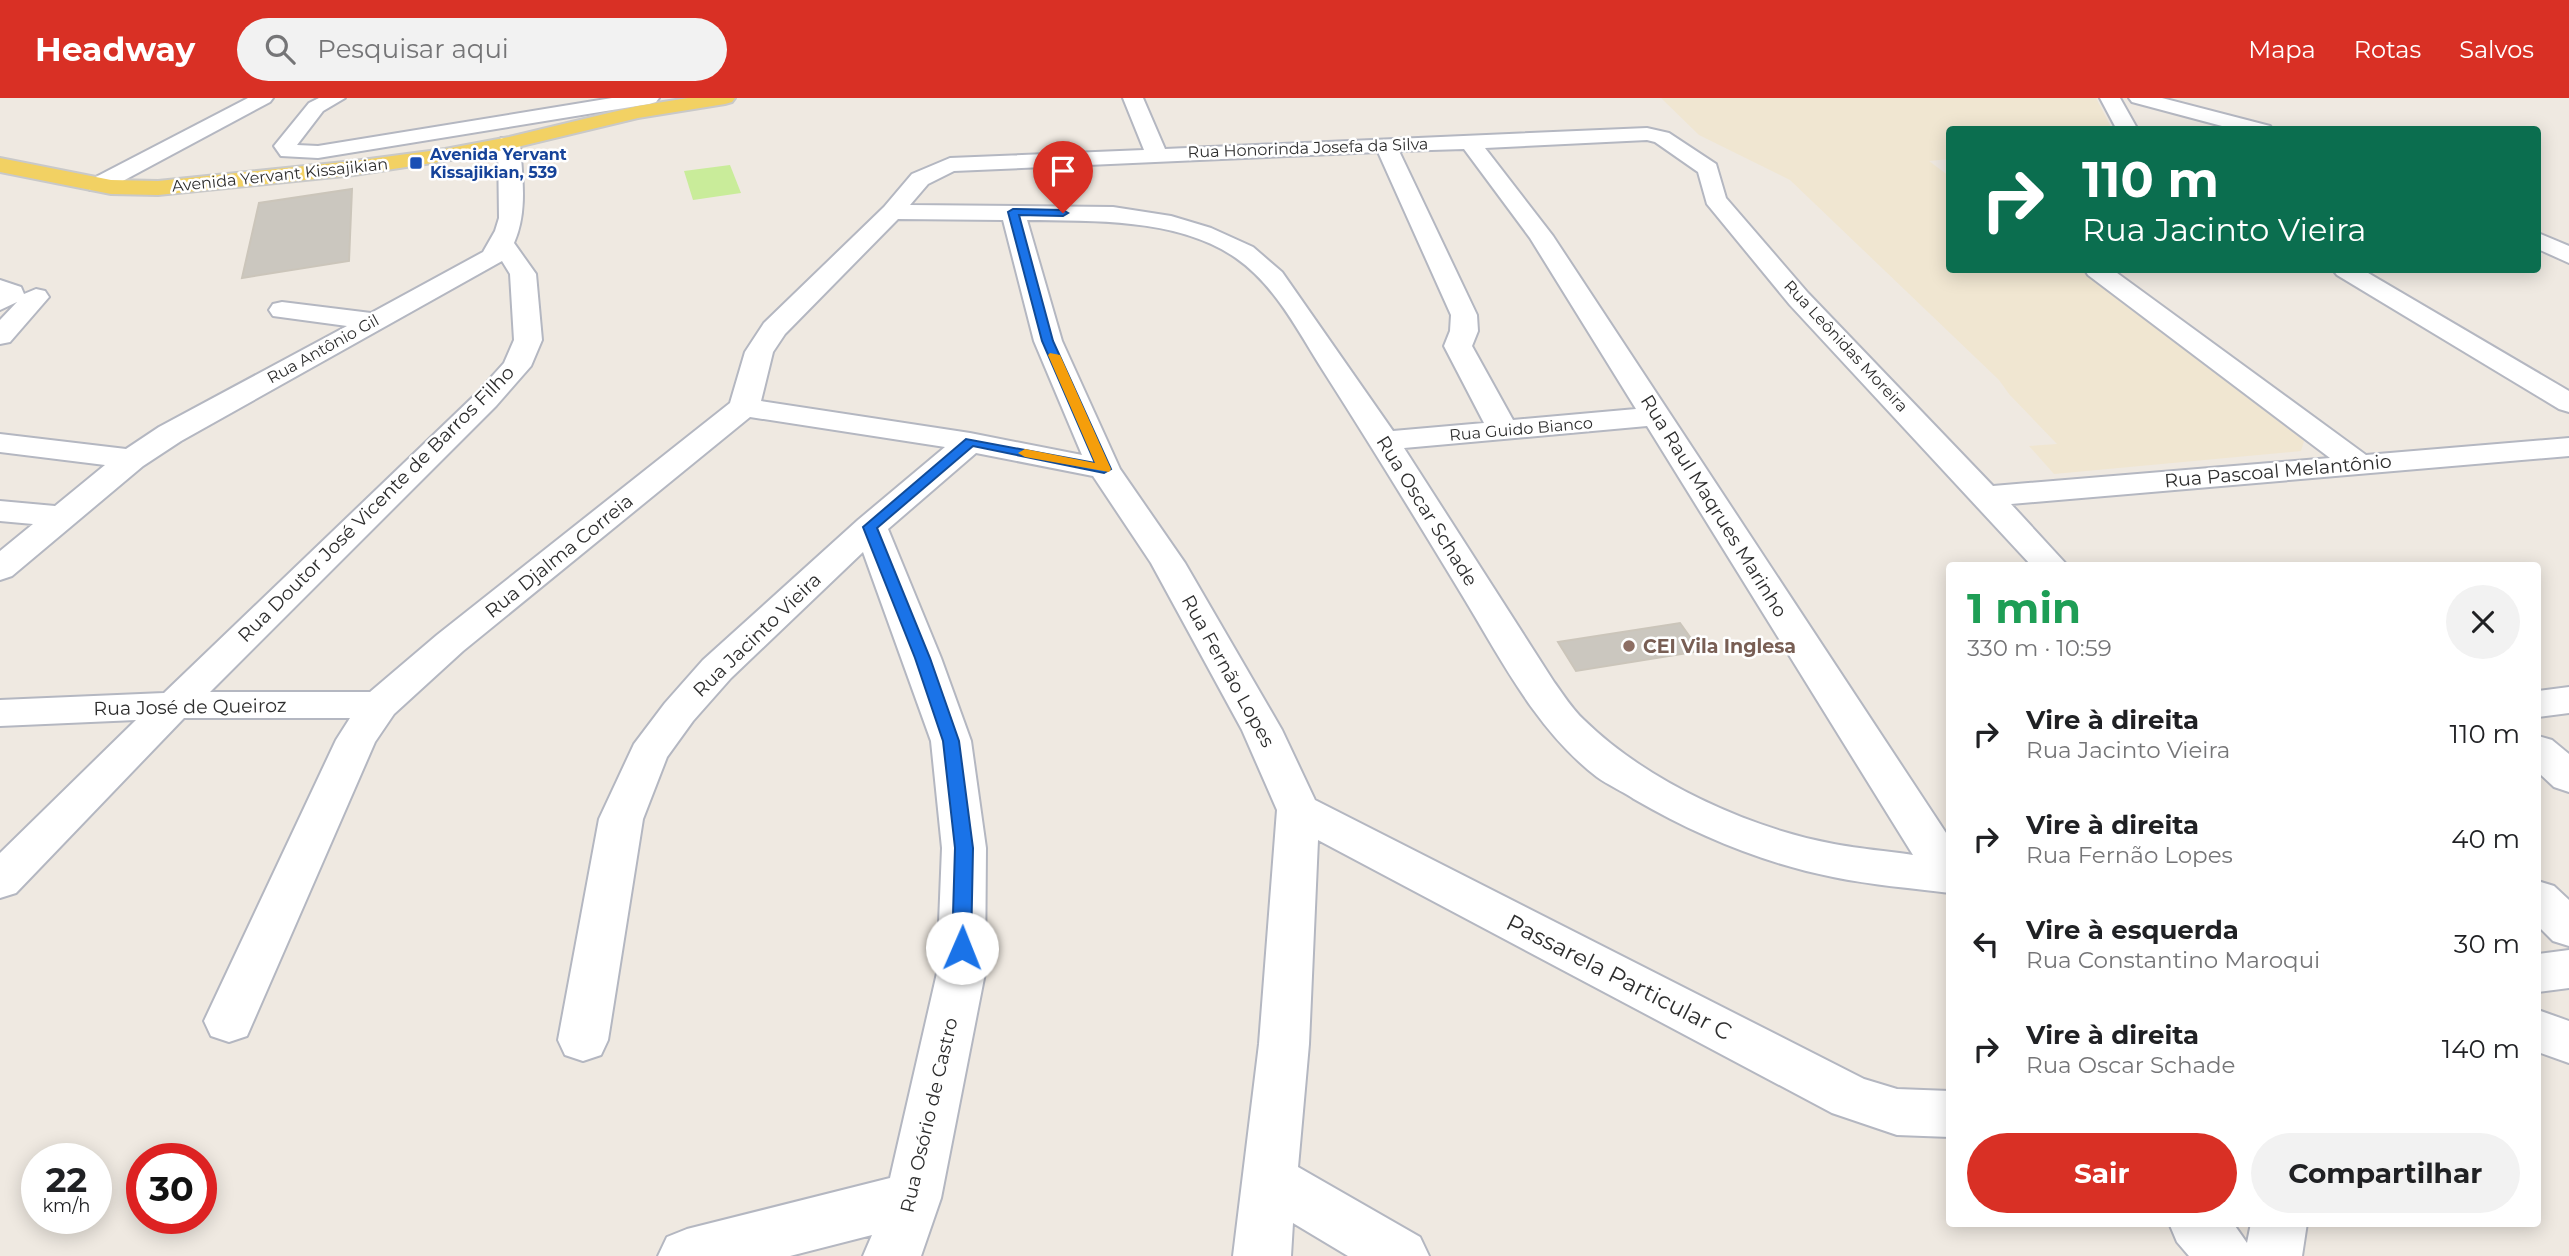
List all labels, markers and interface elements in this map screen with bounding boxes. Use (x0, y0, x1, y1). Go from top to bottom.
search box (237, 18, 727, 81)
text: Headway (35, 29, 195, 69)
icon: search (261, 30, 299, 68)
text: Pesquisar aqui (317, 33, 509, 65)
text: Mapa (2248, 35, 2316, 64)
text: Rotas (2354, 35, 2421, 64)
text: Salvos (2459, 35, 2534, 64)
street label: Rua Honorinda Josefa da Silva (1187, 134, 1429, 162)
pin (1033, 141, 1093, 213)
place label: Avenida Yervant Kissajikian, 539 (429, 145, 567, 182)
text: 110 m (2082, 150, 2219, 209)
icon: arrive (1044, 152, 1082, 190)
street label: Avenida Yervant Kissajikian (171, 154, 389, 196)
icon: right (1967, 154, 2058, 245)
marker: Avenida Yervant Kissajikian, 539 (408, 155, 424, 171)
text: Rua Jacinto Vieira (2082, 210, 2366, 249)
street label: Rua Leônidas Moreira (1780, 276, 1912, 416)
street label: Rua Antônio Gil (264, 310, 382, 388)
street label: Rua Doutor José Vicente de Barros Filho (233, 361, 519, 647)
street label: Rua Raul Maqrues Marinho (1636, 390, 1792, 622)
street label: Rua Guido Bianco (1448, 413, 1594, 445)
street label: Rua Oscar Schade (1371, 432, 1483, 590)
street label: Rua Pascoal Melantônio (2163, 450, 2393, 492)
street label: Rua Djalma Correia (480, 489, 638, 623)
street label: Rua Jacinto Vieira (688, 568, 826, 702)
text: 1 min (1967, 582, 2081, 634)
button: close (2446, 585, 2520, 659)
street label: Rua Fernão Lopes (1177, 591, 1279, 751)
text: 330 m · 10:59 (1967, 634, 2112, 662)
place label: CEI Vila Inglesa (1643, 635, 1796, 658)
marker: CEI Vila Inglesa (1621, 638, 1637, 654)
street label: Rua José de Queiroz (93, 694, 287, 720)
text: Vire à direita (2026, 704, 2199, 736)
icon: right (1967, 715, 2005, 753)
text: 110 m (2450, 718, 2520, 750)
text: Rua Jacinto Vieira (2026, 736, 2230, 764)
text: Vire à direita (2026, 809, 2199, 841)
icon: right (1967, 820, 2005, 858)
text: 40 m (2451, 823, 2520, 855)
text: Rua Fernão Lopes (2026, 841, 2233, 869)
street label: Passarela Particular C (1502, 908, 1736, 1046)
position arrow (925, 911, 999, 985)
text: Vire à esquerda (2026, 914, 2239, 946)
icon: left (1967, 925, 2005, 963)
text: 30 m (2454, 928, 2520, 960)
text: Rua Constantino Maroqui (2026, 946, 2320, 974)
street label: Rua Osório de Castro (895, 1015, 963, 1215)
text: Vire à direita (2026, 1019, 2199, 1051)
icon: right (1967, 1030, 2005, 1068)
text: 140 m (2442, 1033, 2520, 1065)
text: Rua Oscar Schade (2026, 1051, 2236, 1079)
button: Sair (1967, 1133, 2237, 1213)
button: Compartilhar (2251, 1133, 2520, 1213)
speed limit sign: 30 (126, 1143, 217, 1234)
text: 22 (46, 1158, 87, 1201)
text: km/h (42, 1195, 91, 1217)

